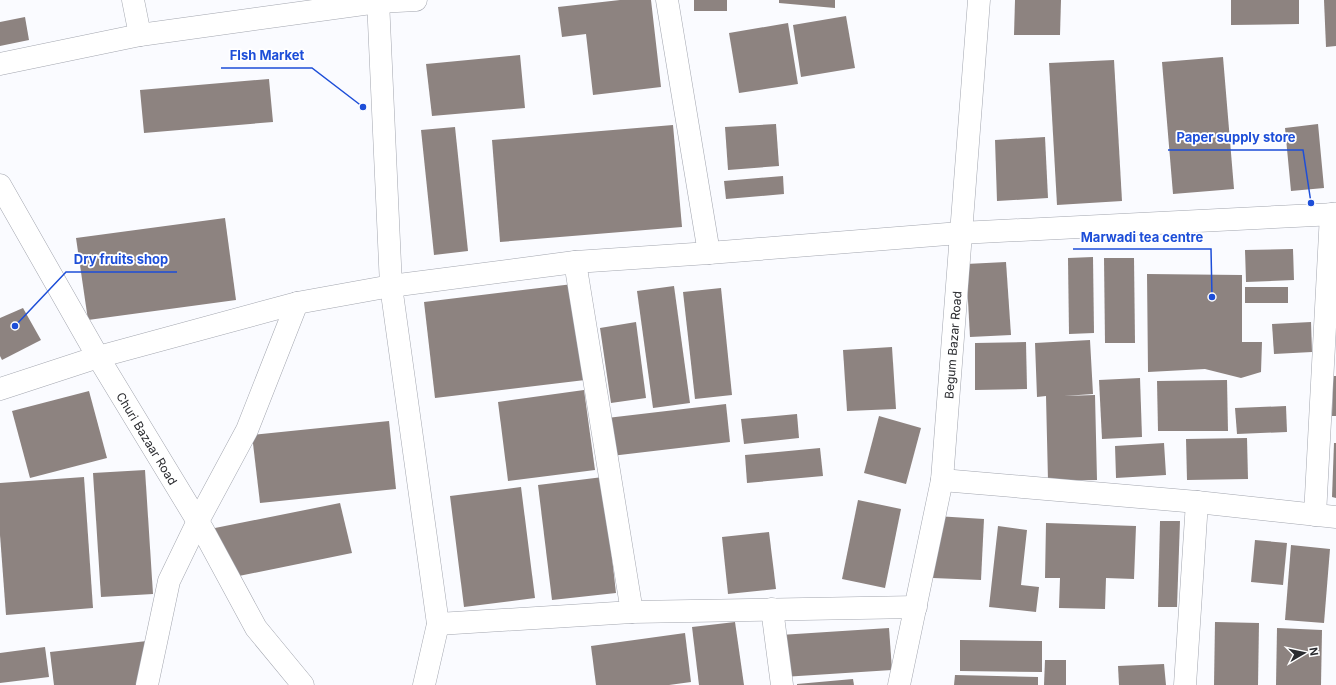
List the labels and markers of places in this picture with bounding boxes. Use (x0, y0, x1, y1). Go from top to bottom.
callout: FIsh Market (221, 43, 312, 68)
callout: Paper supply store (1168, 125, 1303, 150)
callout: Marwadi tea centre (1073, 224, 1211, 249)
callout: Dry fruits shop (66, 247, 177, 272)

